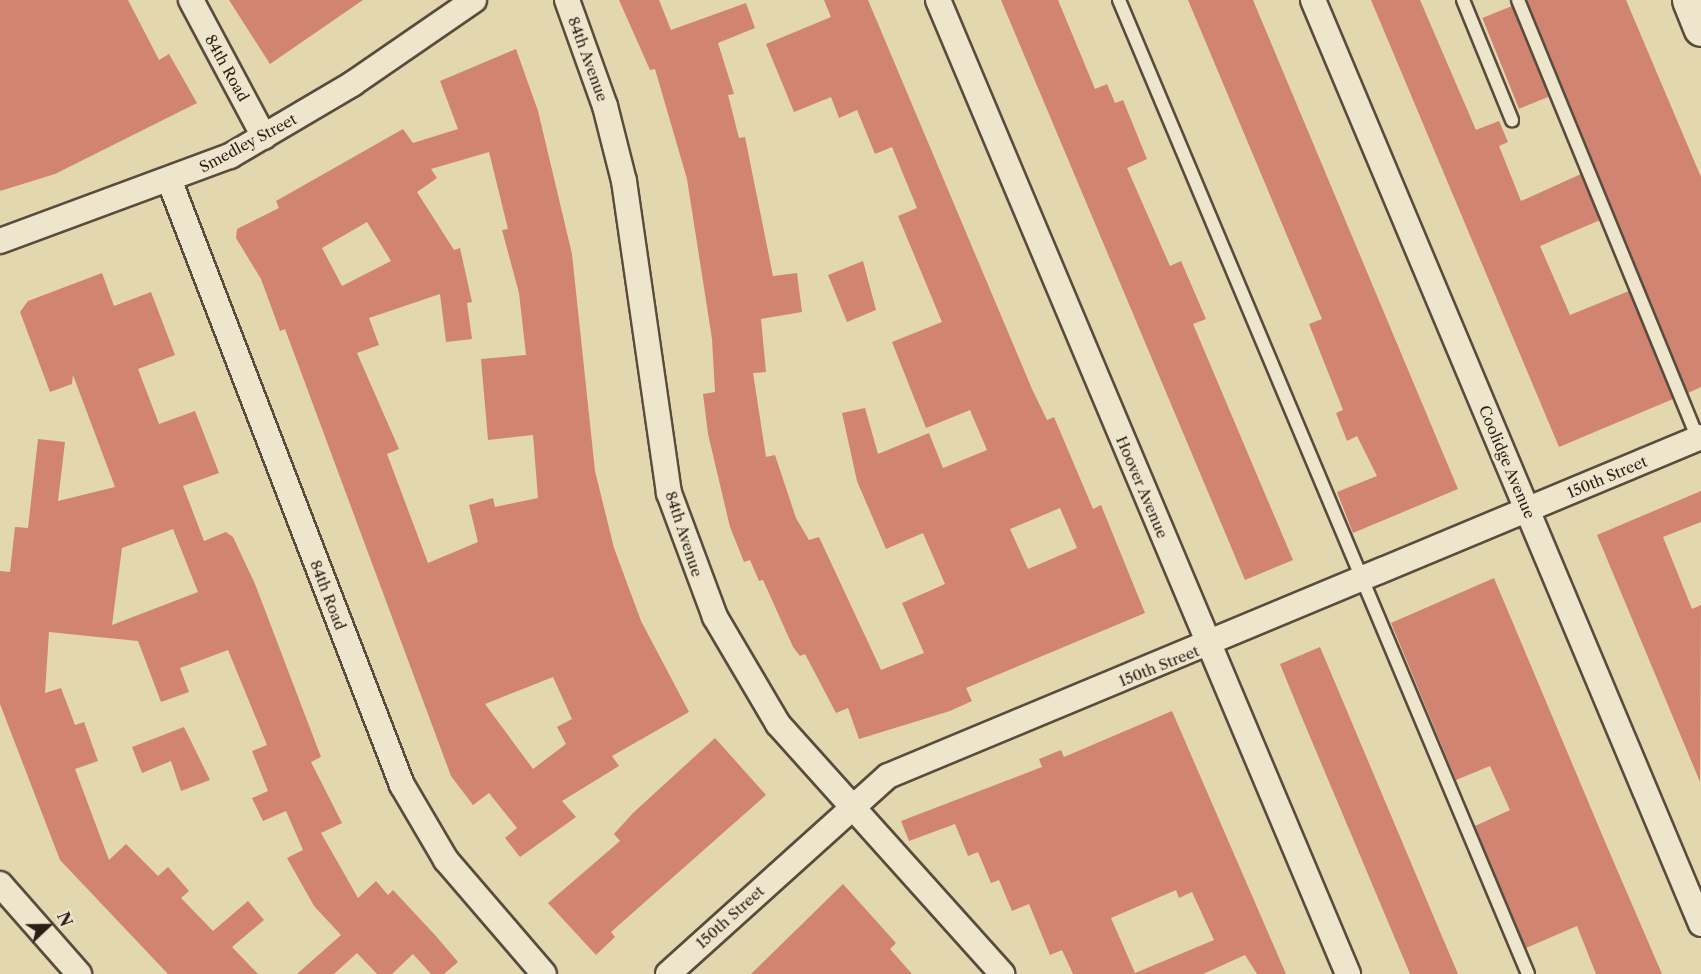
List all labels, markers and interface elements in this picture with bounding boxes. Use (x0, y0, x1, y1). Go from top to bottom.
street label: 84th Avenue (564, 14, 612, 104)
street label: 84th Road (201, 32, 253, 104)
street label: Smedley Street (196, 110, 300, 176)
street label: Coolidge Avenue (1475, 402, 1539, 522)
street label: Hoover Avenue (1112, 433, 1172, 541)
street label: 150th Street (1564, 452, 1650, 502)
street label: 84th Avenue (662, 489, 706, 579)
street label: 84th Road (306, 558, 350, 632)
street label: 150th Street (1116, 642, 1202, 690)
street label: 150th Street (692, 882, 768, 952)
north arrow (18, 896, 78, 956)
text: N (53, 909, 77, 929)

